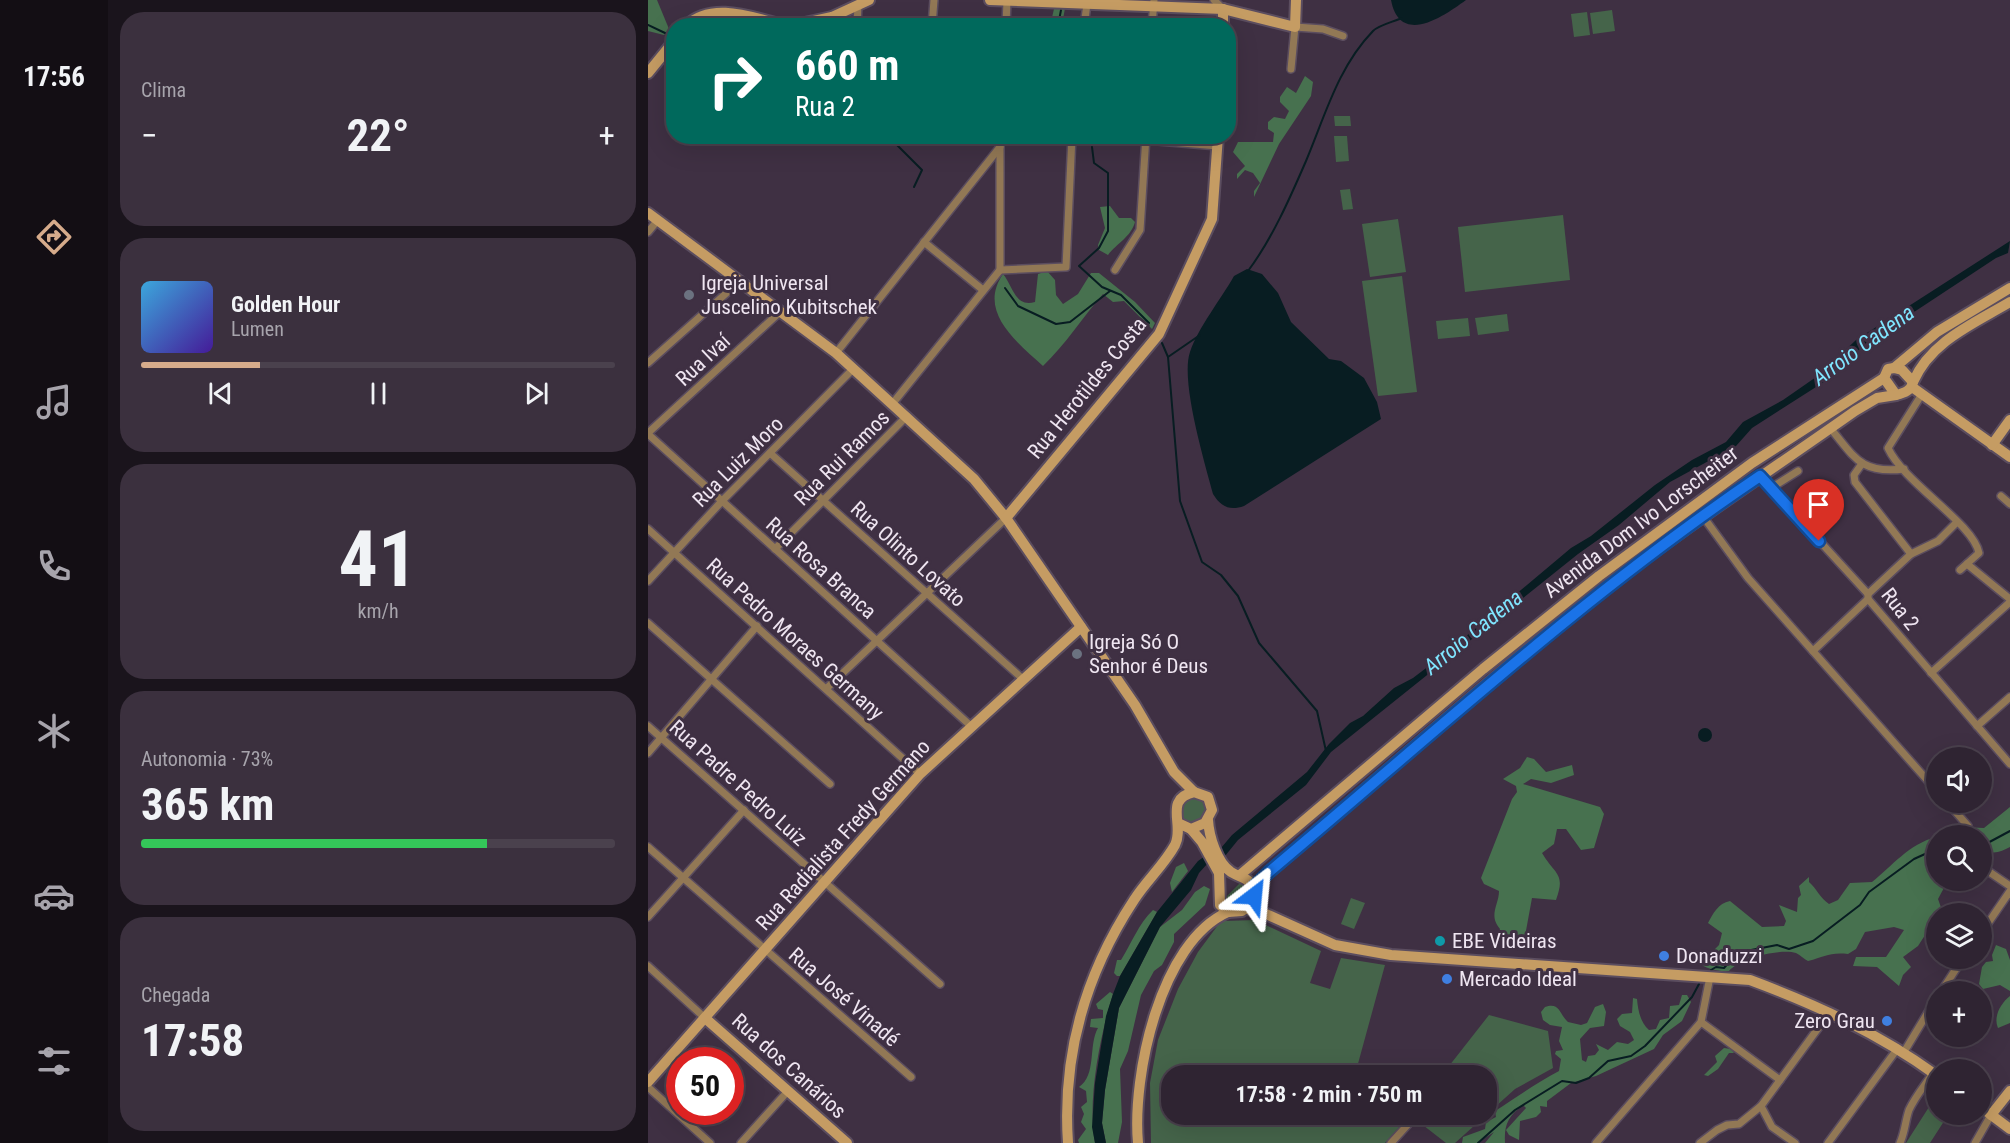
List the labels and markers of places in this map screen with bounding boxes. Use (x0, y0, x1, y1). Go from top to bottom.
place label: Igreja Universal Juscelino Kubitschek (701, 271, 878, 319)
marker: Igreja Universal Juscelino Kubitschek (682, 288, 696, 302)
pin (1793, 479, 1844, 541)
place label: Igreja Só O Senhor é Deus (1089, 630, 1208, 678)
marker: Igreja Só O Senhor é Deus (1070, 647, 1084, 661)
place label: EBE Videiras (1452, 929, 1556, 953)
marker: EBE Videiras (1433, 934, 1447, 948)
place label: Donaduzzi (1676, 944, 1763, 968)
marker: Donaduzzi (1657, 949, 1671, 963)
place label: Mercado Ideal (1459, 967, 1577, 991)
marker: Mercado Ideal (1440, 972, 1454, 986)
place label: Zero Grau (1794, 1009, 1875, 1033)
marker: Zero Grau (1880, 1014, 1894, 1028)

